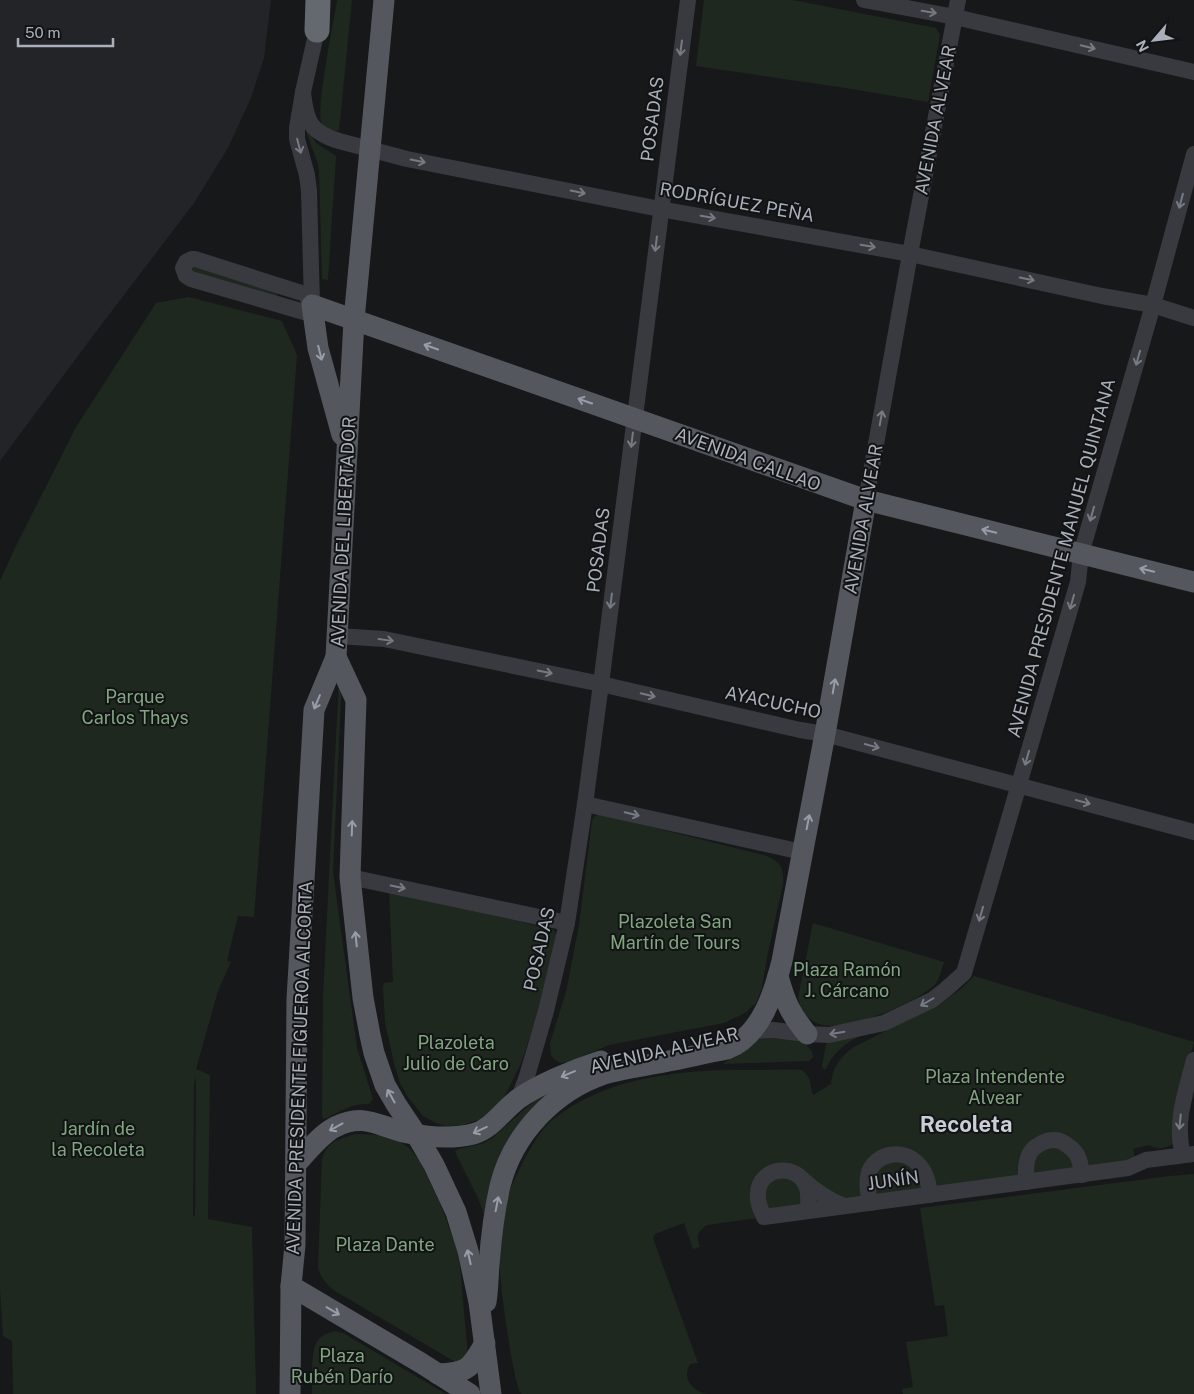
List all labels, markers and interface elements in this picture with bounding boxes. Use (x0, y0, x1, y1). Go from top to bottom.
one-way arrow (921, 8, 937, 17)
scale bar (18, 15, 112, 47)
north arrow (1129, 15, 1179, 65)
text: 50 m (25, 24, 60, 41)
text: N (1133, 38, 1152, 55)
one-way arrow (676, 40, 686, 56)
street label: AVENIDA ALVEAR (910, 43, 960, 197)
one-way arrow (1080, 43, 1096, 52)
street label: POSADAS (636, 75, 668, 163)
one-way arrow (295, 137, 304, 153)
one-way arrow (410, 157, 426, 166)
street label: RODRÍGUEZ PEÑA (658, 177, 816, 226)
one-way arrow (569, 188, 585, 198)
one-way arrow (1176, 193, 1185, 209)
one-way arrow (700, 213, 716, 223)
one-way arrow (651, 236, 661, 252)
one-way arrow (860, 242, 876, 252)
one-way arrow (1019, 275, 1035, 285)
one-way arrow (424, 342, 440, 351)
one-way arrow (316, 345, 325, 361)
one-way arrow (1132, 349, 1142, 365)
street label: AVENIDA PRESIDENTE MANUEL QUINTANA (1003, 376, 1119, 740)
one-way arrow (578, 396, 593, 405)
one-way arrow (876, 410, 886, 426)
street label: AVENIDA DEL LIBERTADOR (326, 416, 360, 648)
street label: AVENIDA CALLAO (672, 423, 824, 495)
one-way arrow (627, 432, 637, 448)
street label: AVENIDA ALVEAR (839, 442, 887, 596)
one-way arrow (1087, 505, 1097, 521)
street label: POSADAS (582, 506, 614, 594)
one-way arrow (982, 526, 998, 535)
one-way arrow (1139, 565, 1155, 574)
one-way arrow (606, 593, 616, 609)
one-way arrow (1066, 593, 1076, 609)
one-way arrow (378, 635, 394, 645)
one-way arrow (537, 668, 553, 677)
one-way arrow (829, 678, 839, 694)
street label: AYACUCHO (723, 682, 823, 722)
park label: Parque Carlos Thays (81, 686, 189, 728)
one-way arrow (640, 691, 656, 700)
one-way arrow (312, 694, 322, 709)
one-way arrow (864, 742, 880, 752)
one-way arrow (1021, 749, 1031, 765)
one-way arrow (1074, 798, 1090, 808)
one-way arrow (624, 810, 640, 819)
one-way arrow (804, 814, 813, 830)
one-way arrow (347, 821, 357, 837)
street label: AVENIDA PRESIDENTE FIGUEROA ALCORTA (282, 880, 316, 1255)
one-way arrow (390, 883, 406, 892)
street label: POSADAS (519, 905, 559, 993)
one-way arrow (976, 905, 986, 921)
park label: Plazoleta San Martín de Tours (610, 911, 740, 953)
one-way arrow (351, 931, 361, 947)
park label: Plaza Ramón J. Cárcano (793, 959, 901, 1001)
one-way arrow (921, 998, 935, 1008)
street label: AVENIDA ALVEAR (588, 1023, 740, 1077)
one-way arrow (829, 1029, 845, 1039)
park label: Plazoleta Julio de Caro (403, 1032, 509, 1074)
park label: Plaza Intendente Alvear (925, 1066, 1065, 1108)
one-way arrow (561, 1070, 576, 1080)
one-way arrow (386, 1089, 396, 1104)
district label: Recoleta (920, 1111, 1012, 1137)
one-way arrow (1175, 1113, 1185, 1129)
park label: Jardín de la Recoleta (51, 1118, 145, 1160)
one-way arrow (329, 1122, 344, 1132)
one-way arrow (473, 1126, 488, 1135)
street label: JUNÍN (866, 1165, 920, 1194)
one-way arrow (492, 1197, 502, 1213)
park label: Plaza Dante (335, 1234, 435, 1255)
one-way arrow (464, 1250, 473, 1266)
one-way arrow (326, 1307, 340, 1317)
park label: Plaza Rubén Darío (291, 1345, 393, 1387)

